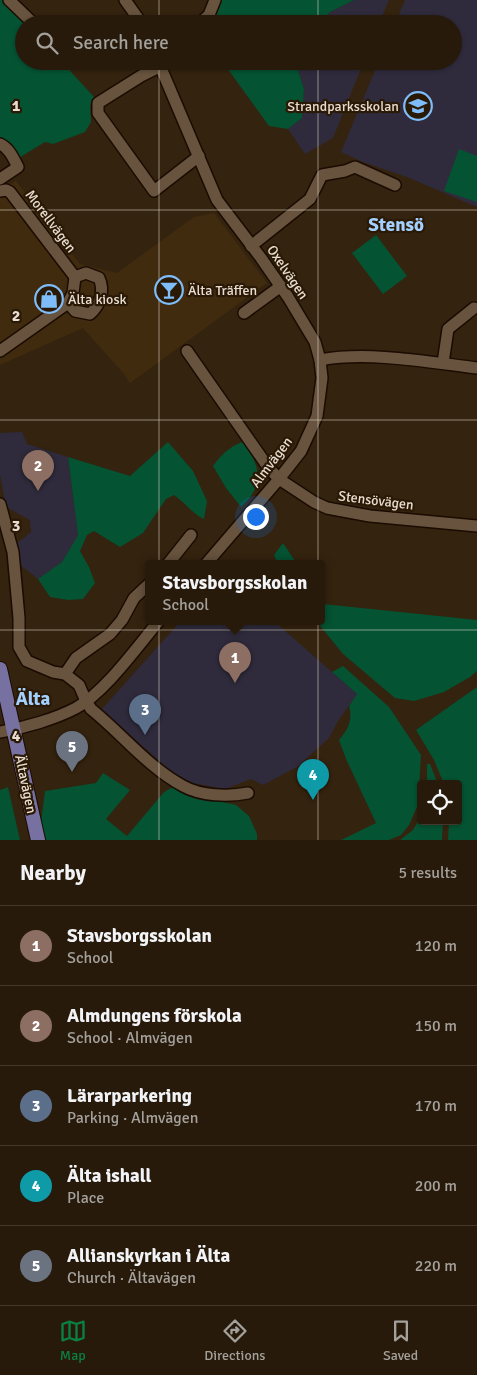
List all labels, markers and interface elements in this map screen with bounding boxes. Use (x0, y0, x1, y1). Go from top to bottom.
search box (15, 15, 462, 70)
icon: search (33, 29, 61, 57)
text: Search here (73, 31, 169, 55)
school or university icon: Strandparksskolan (403, 91, 433, 121)
text: 1 (12, 96, 21, 116)
place label: Strandparksskolan (287, 98, 399, 115)
street label: Morellvägen (22, 187, 80, 256)
district label: Stensö (368, 213, 424, 237)
street label: Oxelvägen (263, 242, 312, 303)
bar icon: Älta Träffen (154, 275, 184, 305)
place label: Älta Träffen (188, 282, 257, 299)
shop icon: Älta kiosk (34, 284, 64, 314)
place label: Älta kiosk (68, 291, 127, 308)
text: 2 (12, 306, 20, 326)
street label: Almvägen (247, 434, 296, 491)
pin: 2 (22, 450, 54, 491)
street label: Stensövägen (337, 487, 415, 514)
your location (243, 504, 269, 530)
text: 3 (12, 516, 20, 536)
popup (145, 560, 325, 625)
text: Stavsborgsskolan (163, 571, 307, 595)
text: School (163, 595, 209, 615)
pin: 1 (219, 642, 251, 683)
district label: Älta (16, 687, 50, 711)
pin: 3 (129, 694, 161, 735)
text: 4 (12, 726, 21, 746)
pin: 5 (56, 731, 88, 772)
street label: Ältavägen (11, 753, 40, 815)
pin: 4 (297, 759, 329, 800)
map controls (417, 780, 462, 825)
button: locate (417, 780, 462, 825)
text: Nearby (20, 860, 86, 886)
text: 5 results (398, 863, 457, 883)
text: Stavsborgsskolan (67, 924, 212, 948)
text: 1 (32, 936, 40, 956)
text: 120 m (415, 936, 457, 956)
text: School (67, 948, 113, 968)
text: Almdungens förskola (67, 1004, 242, 1028)
text: 2 (32, 1016, 40, 1036)
text: 150 m (415, 1016, 457, 1036)
text: School · Almvägen (67, 1028, 193, 1048)
text: Lärarparkering (67, 1084, 192, 1108)
text: 3 (32, 1096, 40, 1116)
text: 170 m (415, 1096, 457, 1116)
text: Parking · Almvägen (67, 1108, 198, 1128)
text: Älta ishall (67, 1164, 152, 1188)
text: 4 (32, 1176, 40, 1196)
text: 200 m (415, 1176, 457, 1196)
text: Place (67, 1188, 104, 1208)
text: Allianskyrkan i Älta (67, 1244, 230, 1268)
text: 5 (32, 1256, 40, 1276)
text: 220 m (415, 1256, 457, 1276)
text: Church · Ältavägen (67, 1268, 196, 1288)
tab: Map (59, 1317, 87, 1364)
tab: Directions (204, 1317, 265, 1364)
tab: Saved (383, 1317, 418, 1364)

